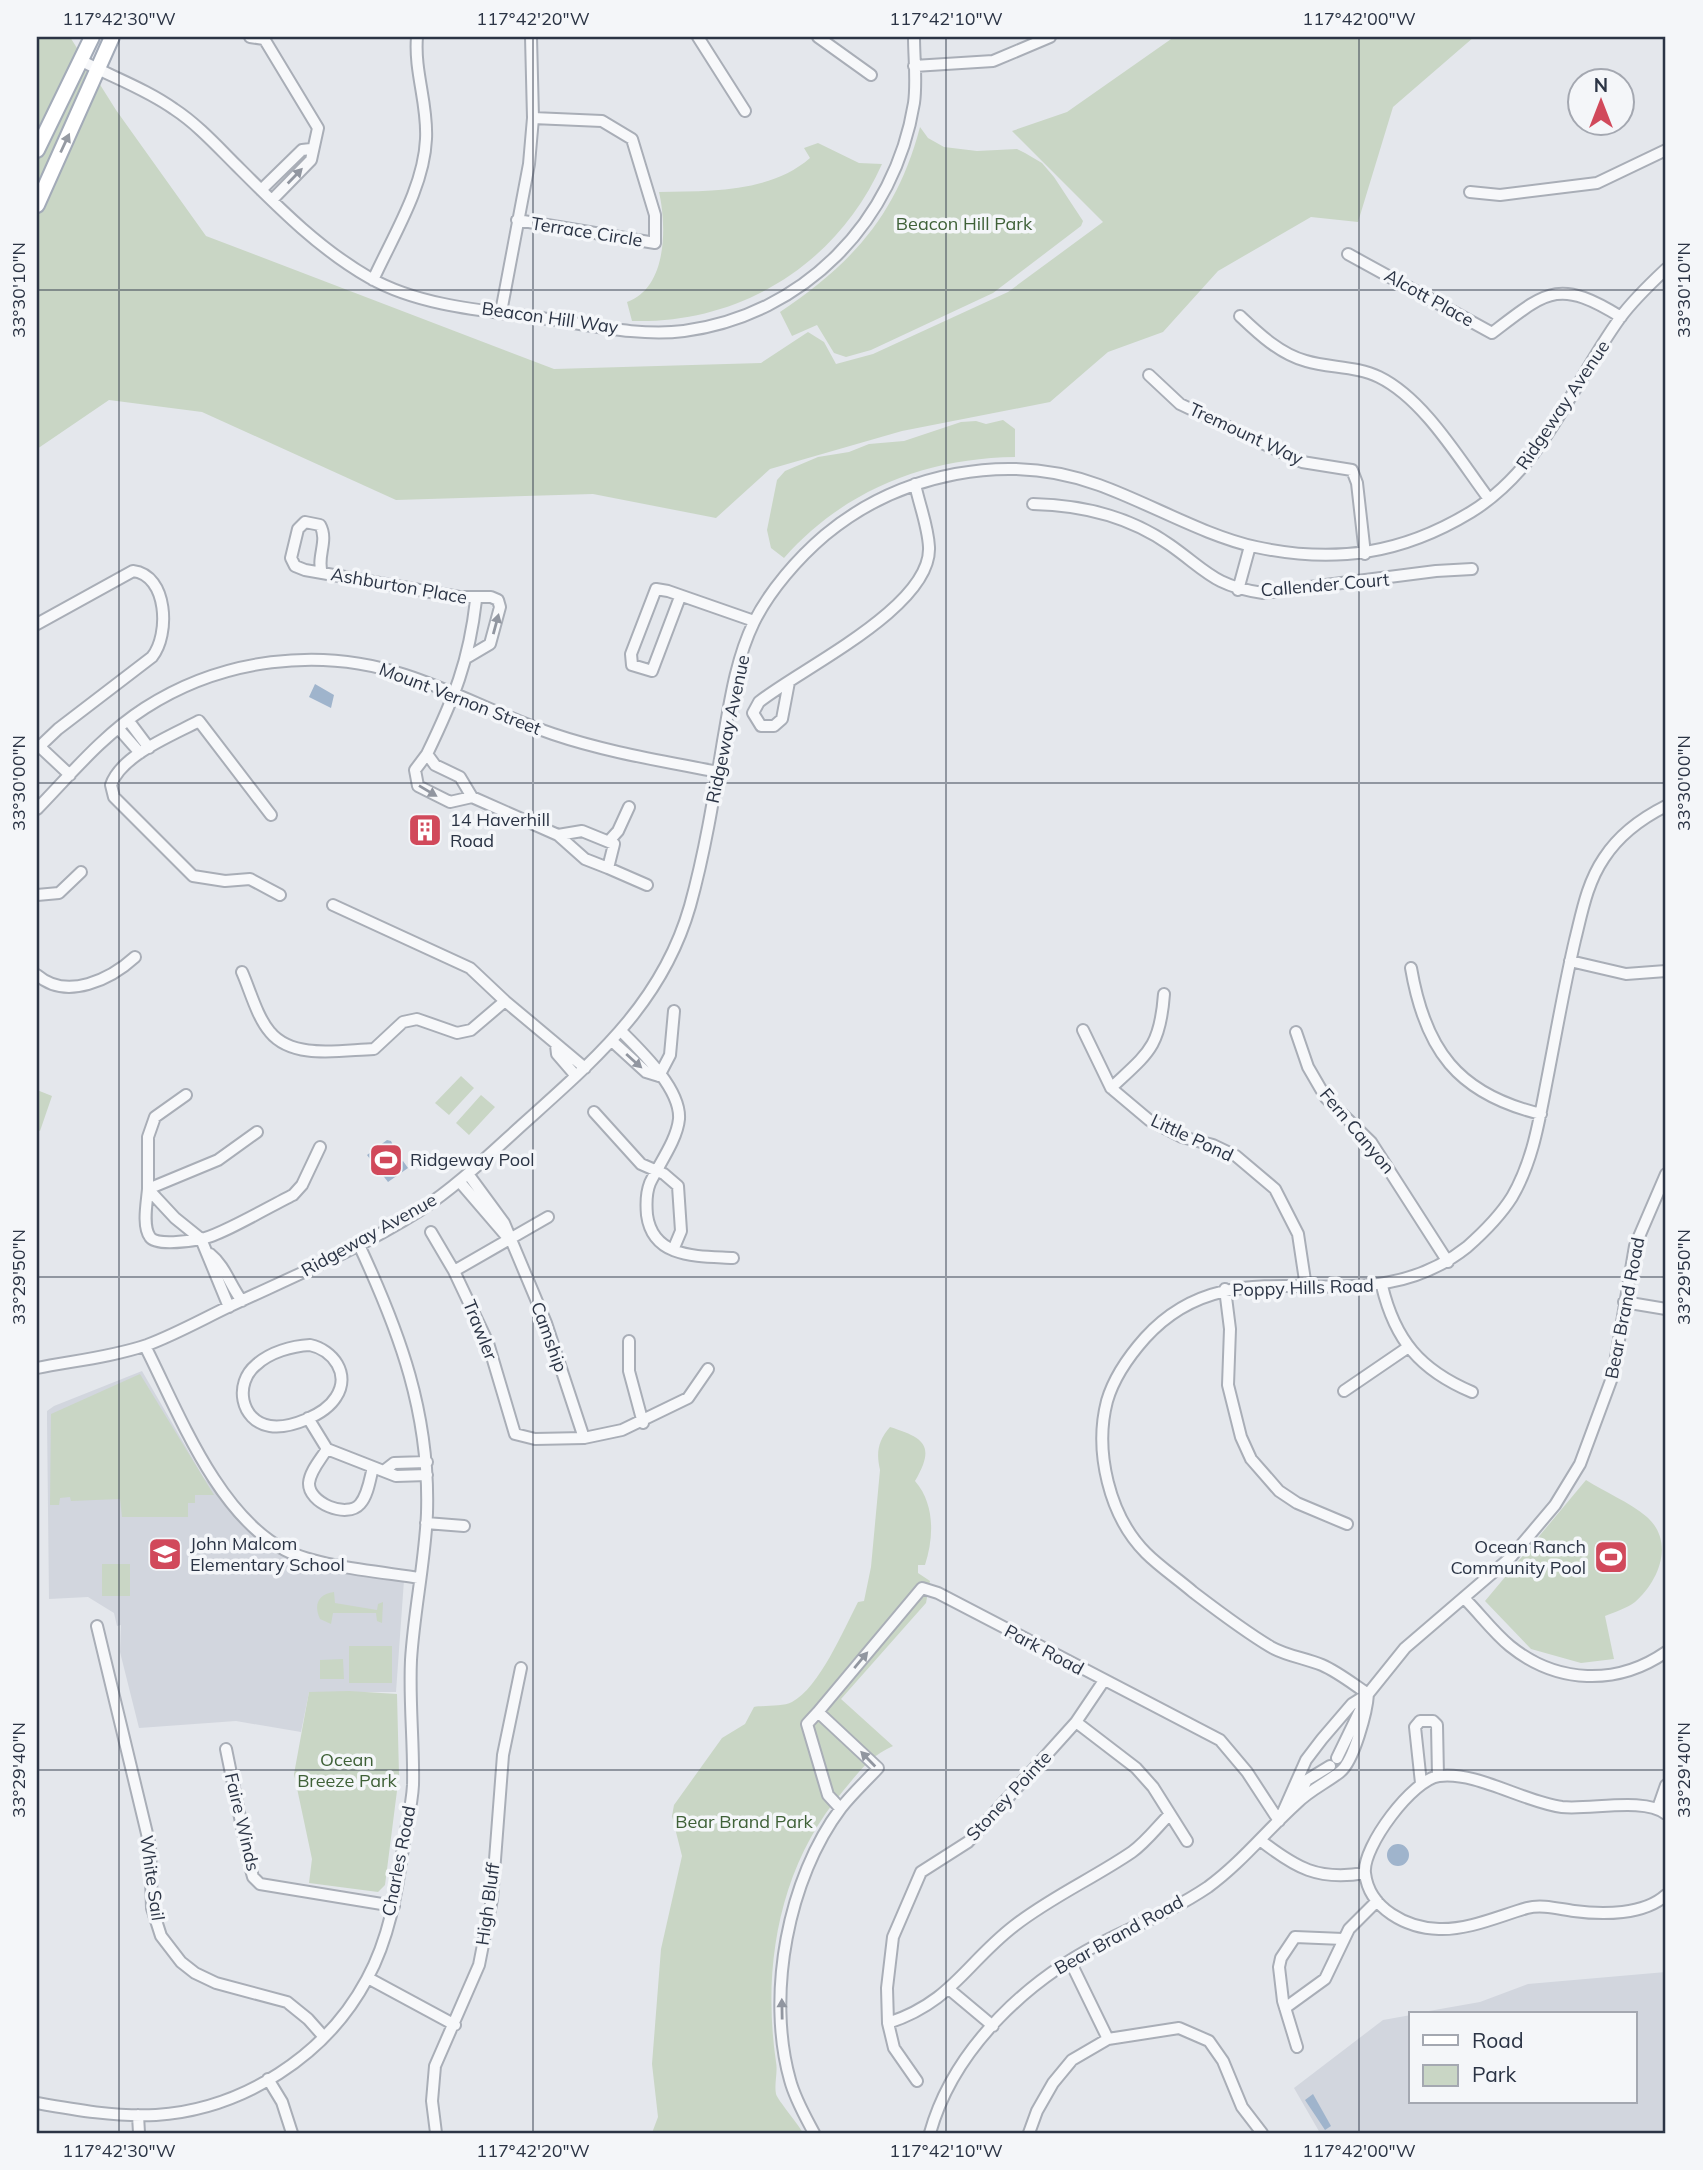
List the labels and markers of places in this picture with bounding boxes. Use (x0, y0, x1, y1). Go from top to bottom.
place label: 14 Haverhill Road (450, 808, 550, 852)
building icon: 14 Haverhill Road (406, 811, 444, 849)
sports icon: Ridgeway Pool (367, 1141, 405, 1179)
place label: Ridgeway Pool (410, 1148, 535, 1171)
place label: John Malcom Elementary School (190, 1532, 345, 1576)
school or university icon: John Malcom Elementary School (146, 1535, 184, 1573)
place label: Ocean Ranch Community Pool (1450, 1535, 1586, 1579)
sports icon: Ocean Ranch Community Pool (1592, 1538, 1630, 1576)

